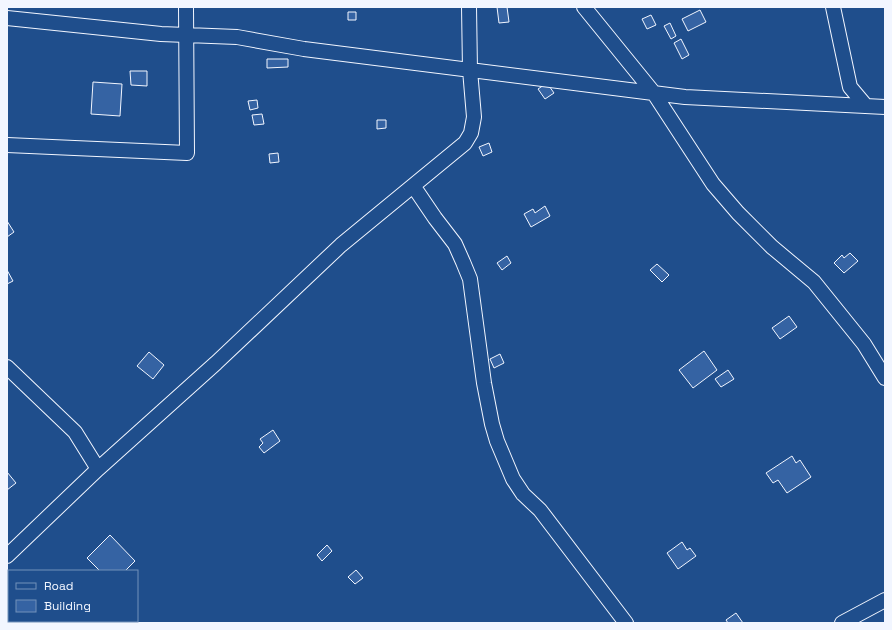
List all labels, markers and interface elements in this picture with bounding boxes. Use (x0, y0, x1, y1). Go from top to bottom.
legend (8, 570, 138, 622)
text: Road (44, 578, 73, 594)
text: Building (44, 598, 91, 614)

